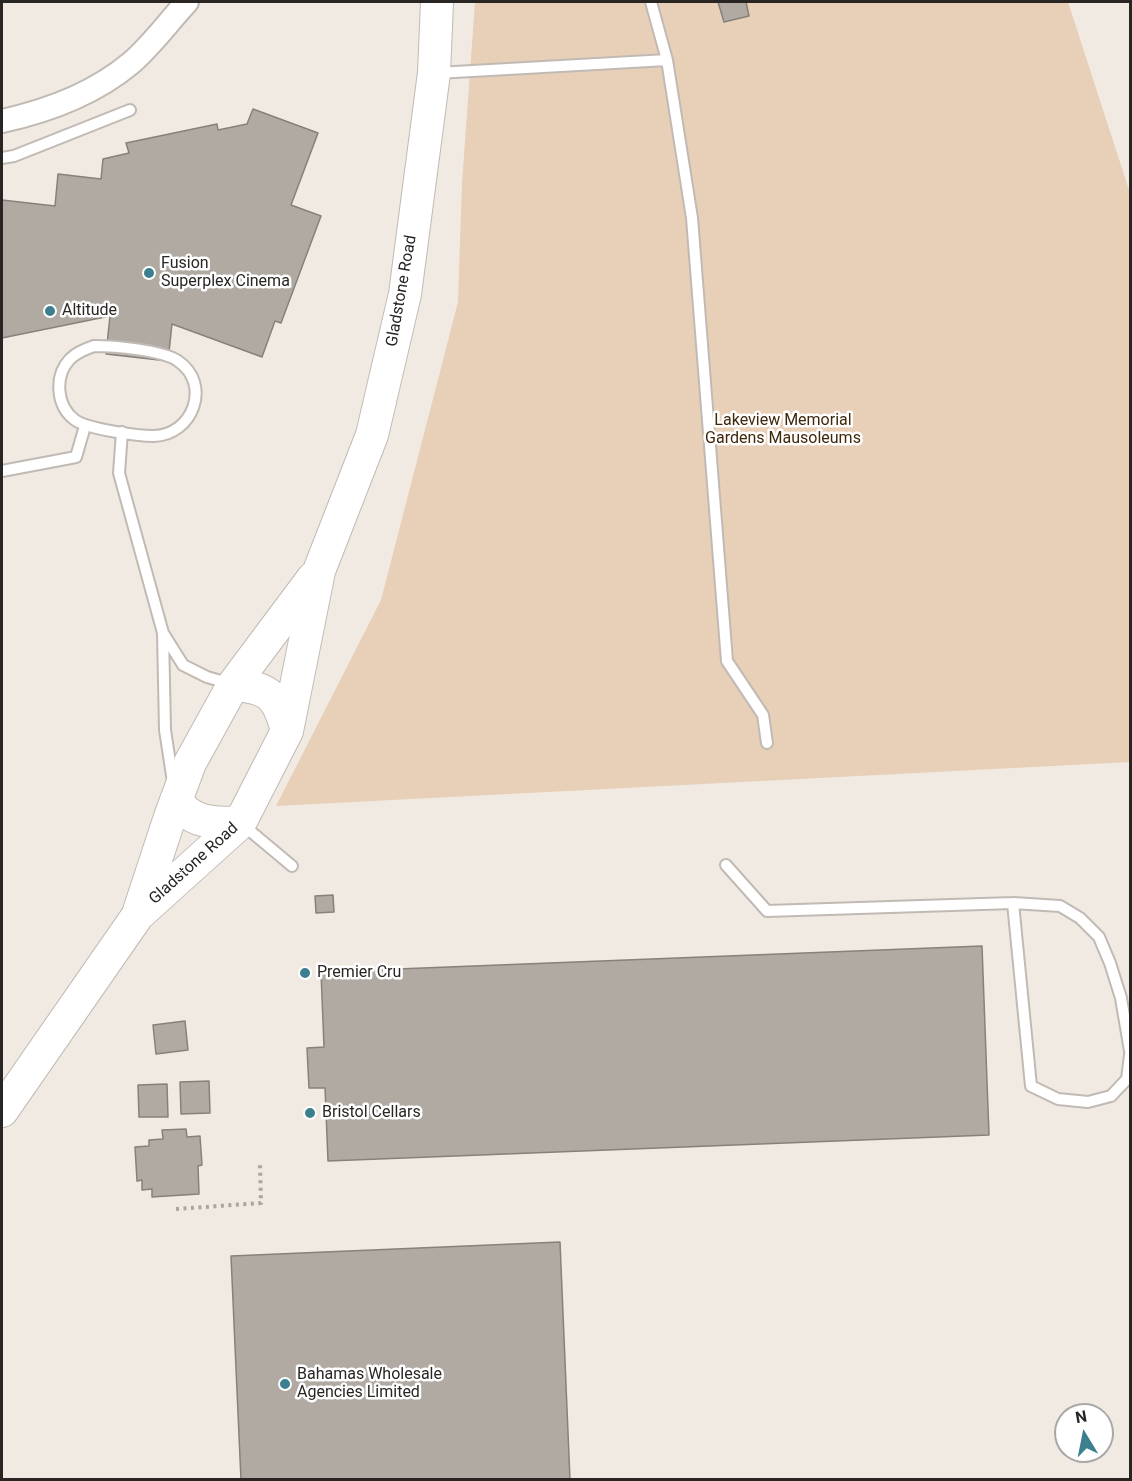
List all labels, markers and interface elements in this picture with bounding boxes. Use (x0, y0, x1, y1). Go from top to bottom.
street label: Gladstone Road (383, 234, 421, 348)
place label: Fusion Superplex Cinema (161, 254, 290, 292)
marker: Fusion Superplex Cinema (142, 266, 156, 280)
place label: Altitude (62, 301, 117, 321)
marker: Altitude (43, 304, 57, 318)
park label: Lakeview Memorial Gardens Mausoleums (705, 411, 861, 449)
street label: Gladstone Road (146, 819, 242, 909)
place label: Premier Cru (317, 963, 401, 983)
marker: Premier Cru (298, 966, 312, 980)
place label: Bristol Cellars (322, 1103, 421, 1123)
marker: Bristol Cellars (303, 1106, 317, 1120)
place label: Bahamas Wholesale Agencies Limited (297, 1365, 442, 1403)
marker: Bahamas Wholesale Agencies Limited (278, 1377, 292, 1391)
north arrow (1054, 1403, 1114, 1463)
text: N (1074, 1406, 1088, 1427)

